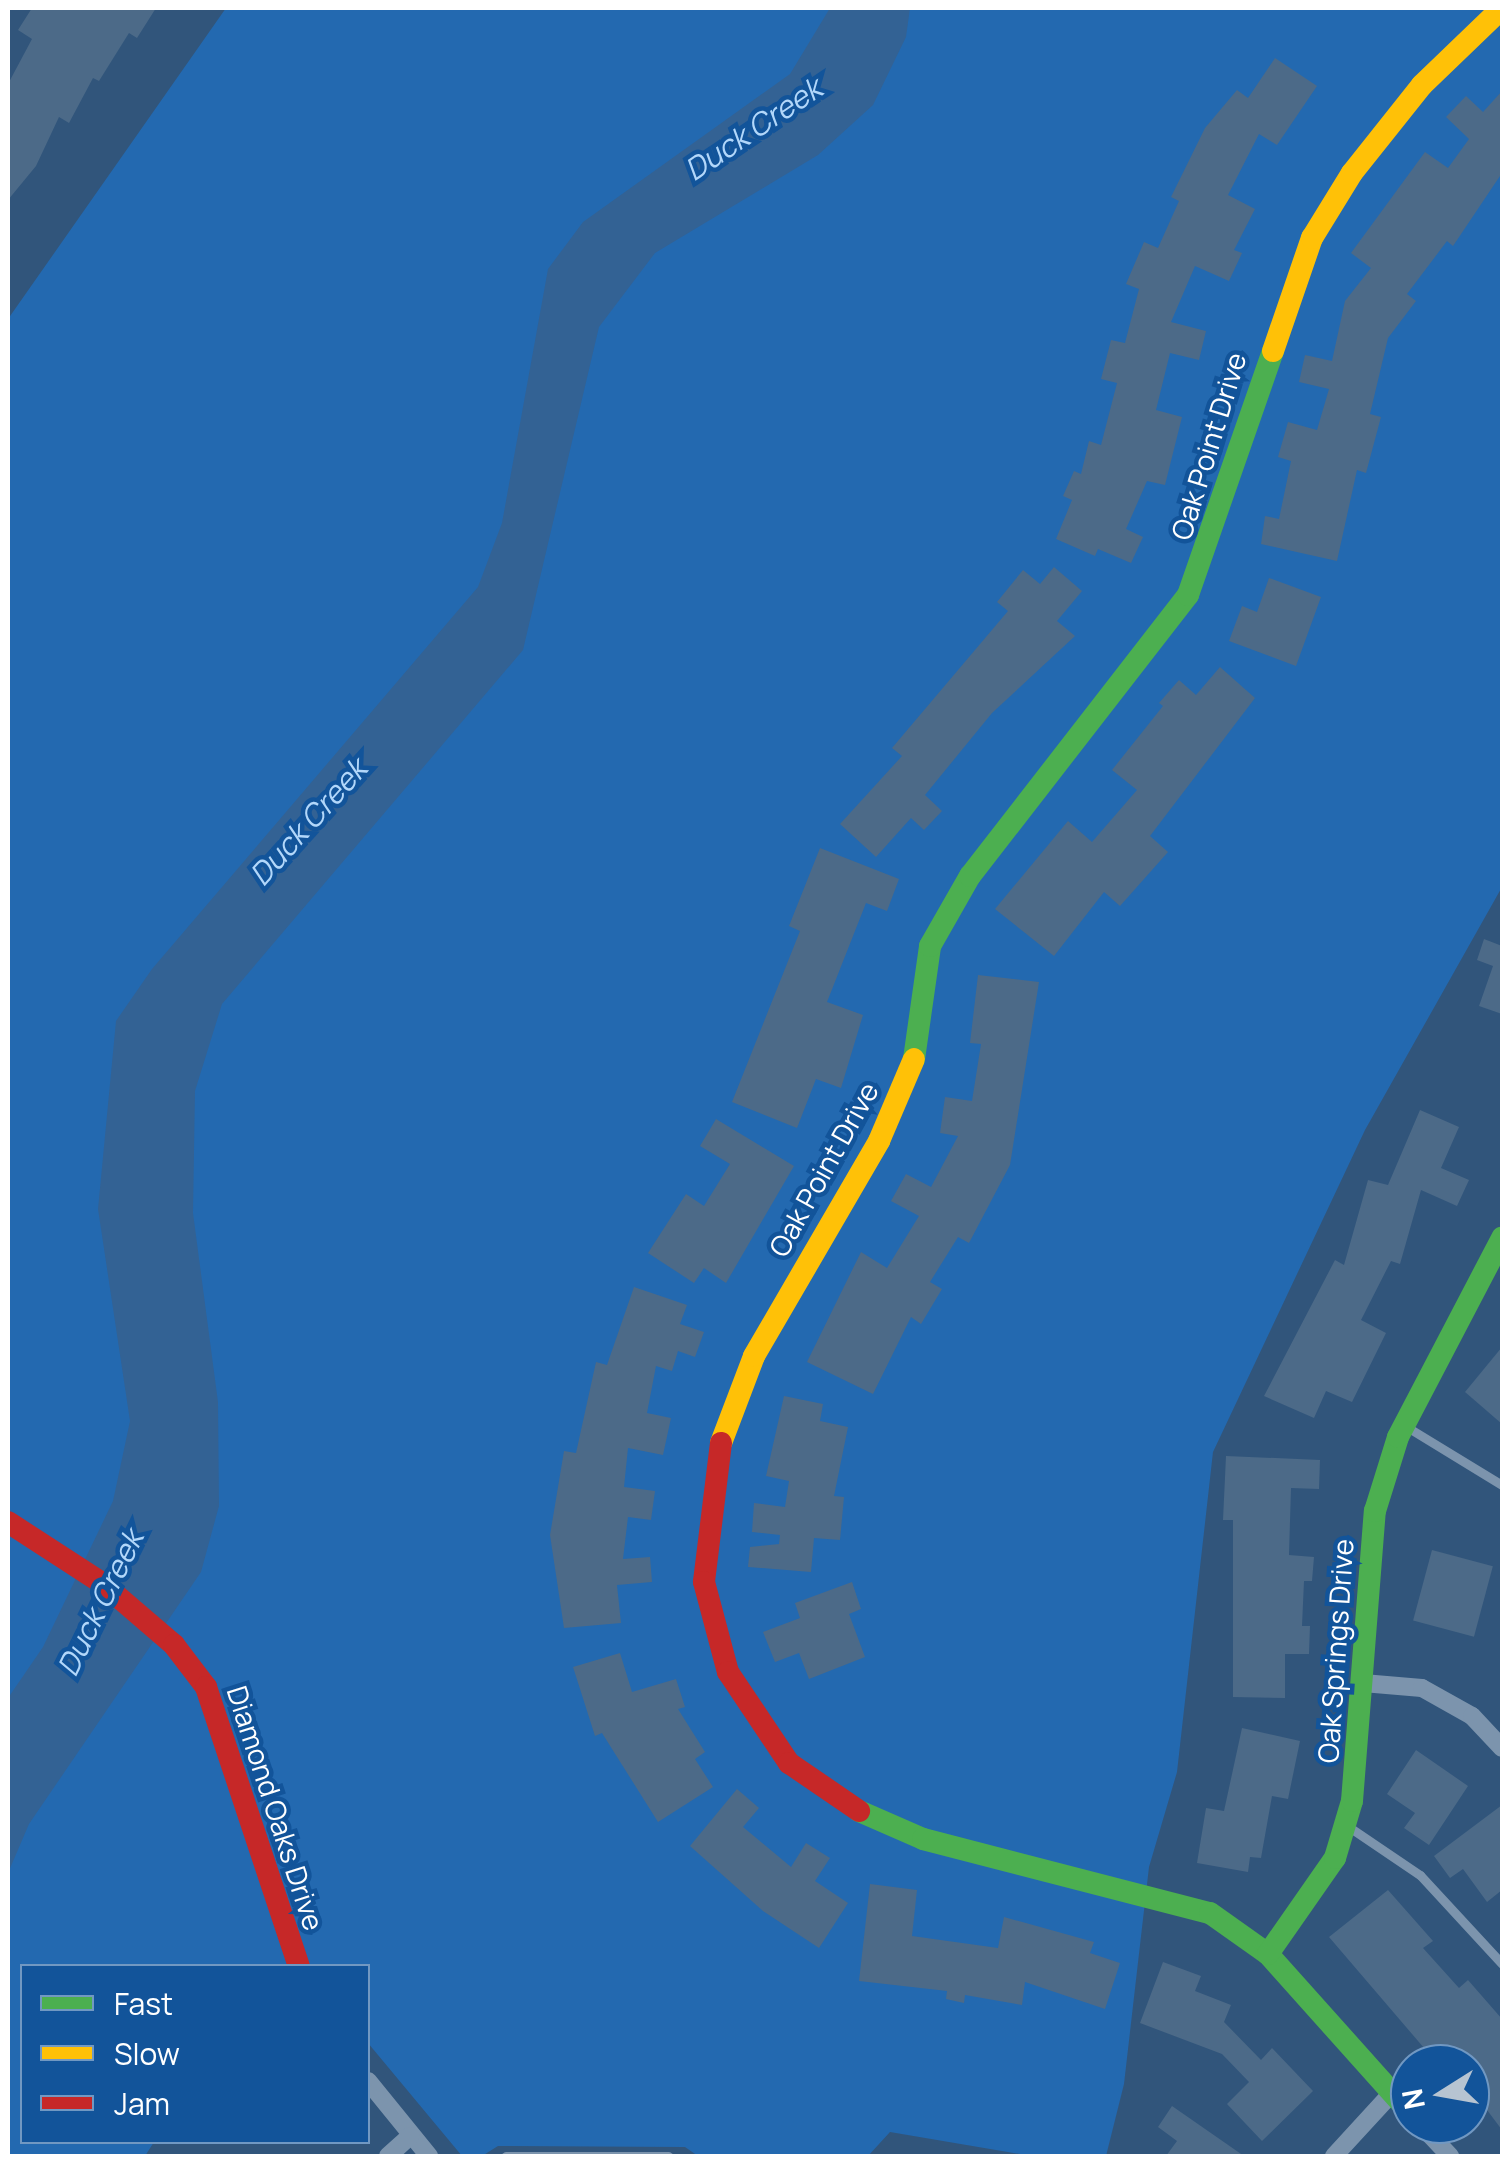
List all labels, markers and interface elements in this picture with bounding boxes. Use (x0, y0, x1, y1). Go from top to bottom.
water label: Duck Creek (678, 70, 828, 188)
street label: Oak Point Drive (1164, 348, 1252, 544)
water label: Duck Creek (242, 751, 374, 893)
street label: Oak Point Drive (761, 1076, 885, 1262)
water label: Duck Creek (49, 1524, 151, 1682)
street label: Oak Springs Drive (1310, 1538, 1360, 1764)
street label: Diamond Oaks Drive (221, 1682, 331, 1934)
legend (20, 1964, 370, 2144)
text: Fast (114, 1983, 173, 2024)
text: Slow (114, 2033, 180, 2074)
north arrow (1390, 2044, 1490, 2144)
text: Jam (114, 2083, 170, 2124)
text: N (1392, 2086, 1433, 2113)

